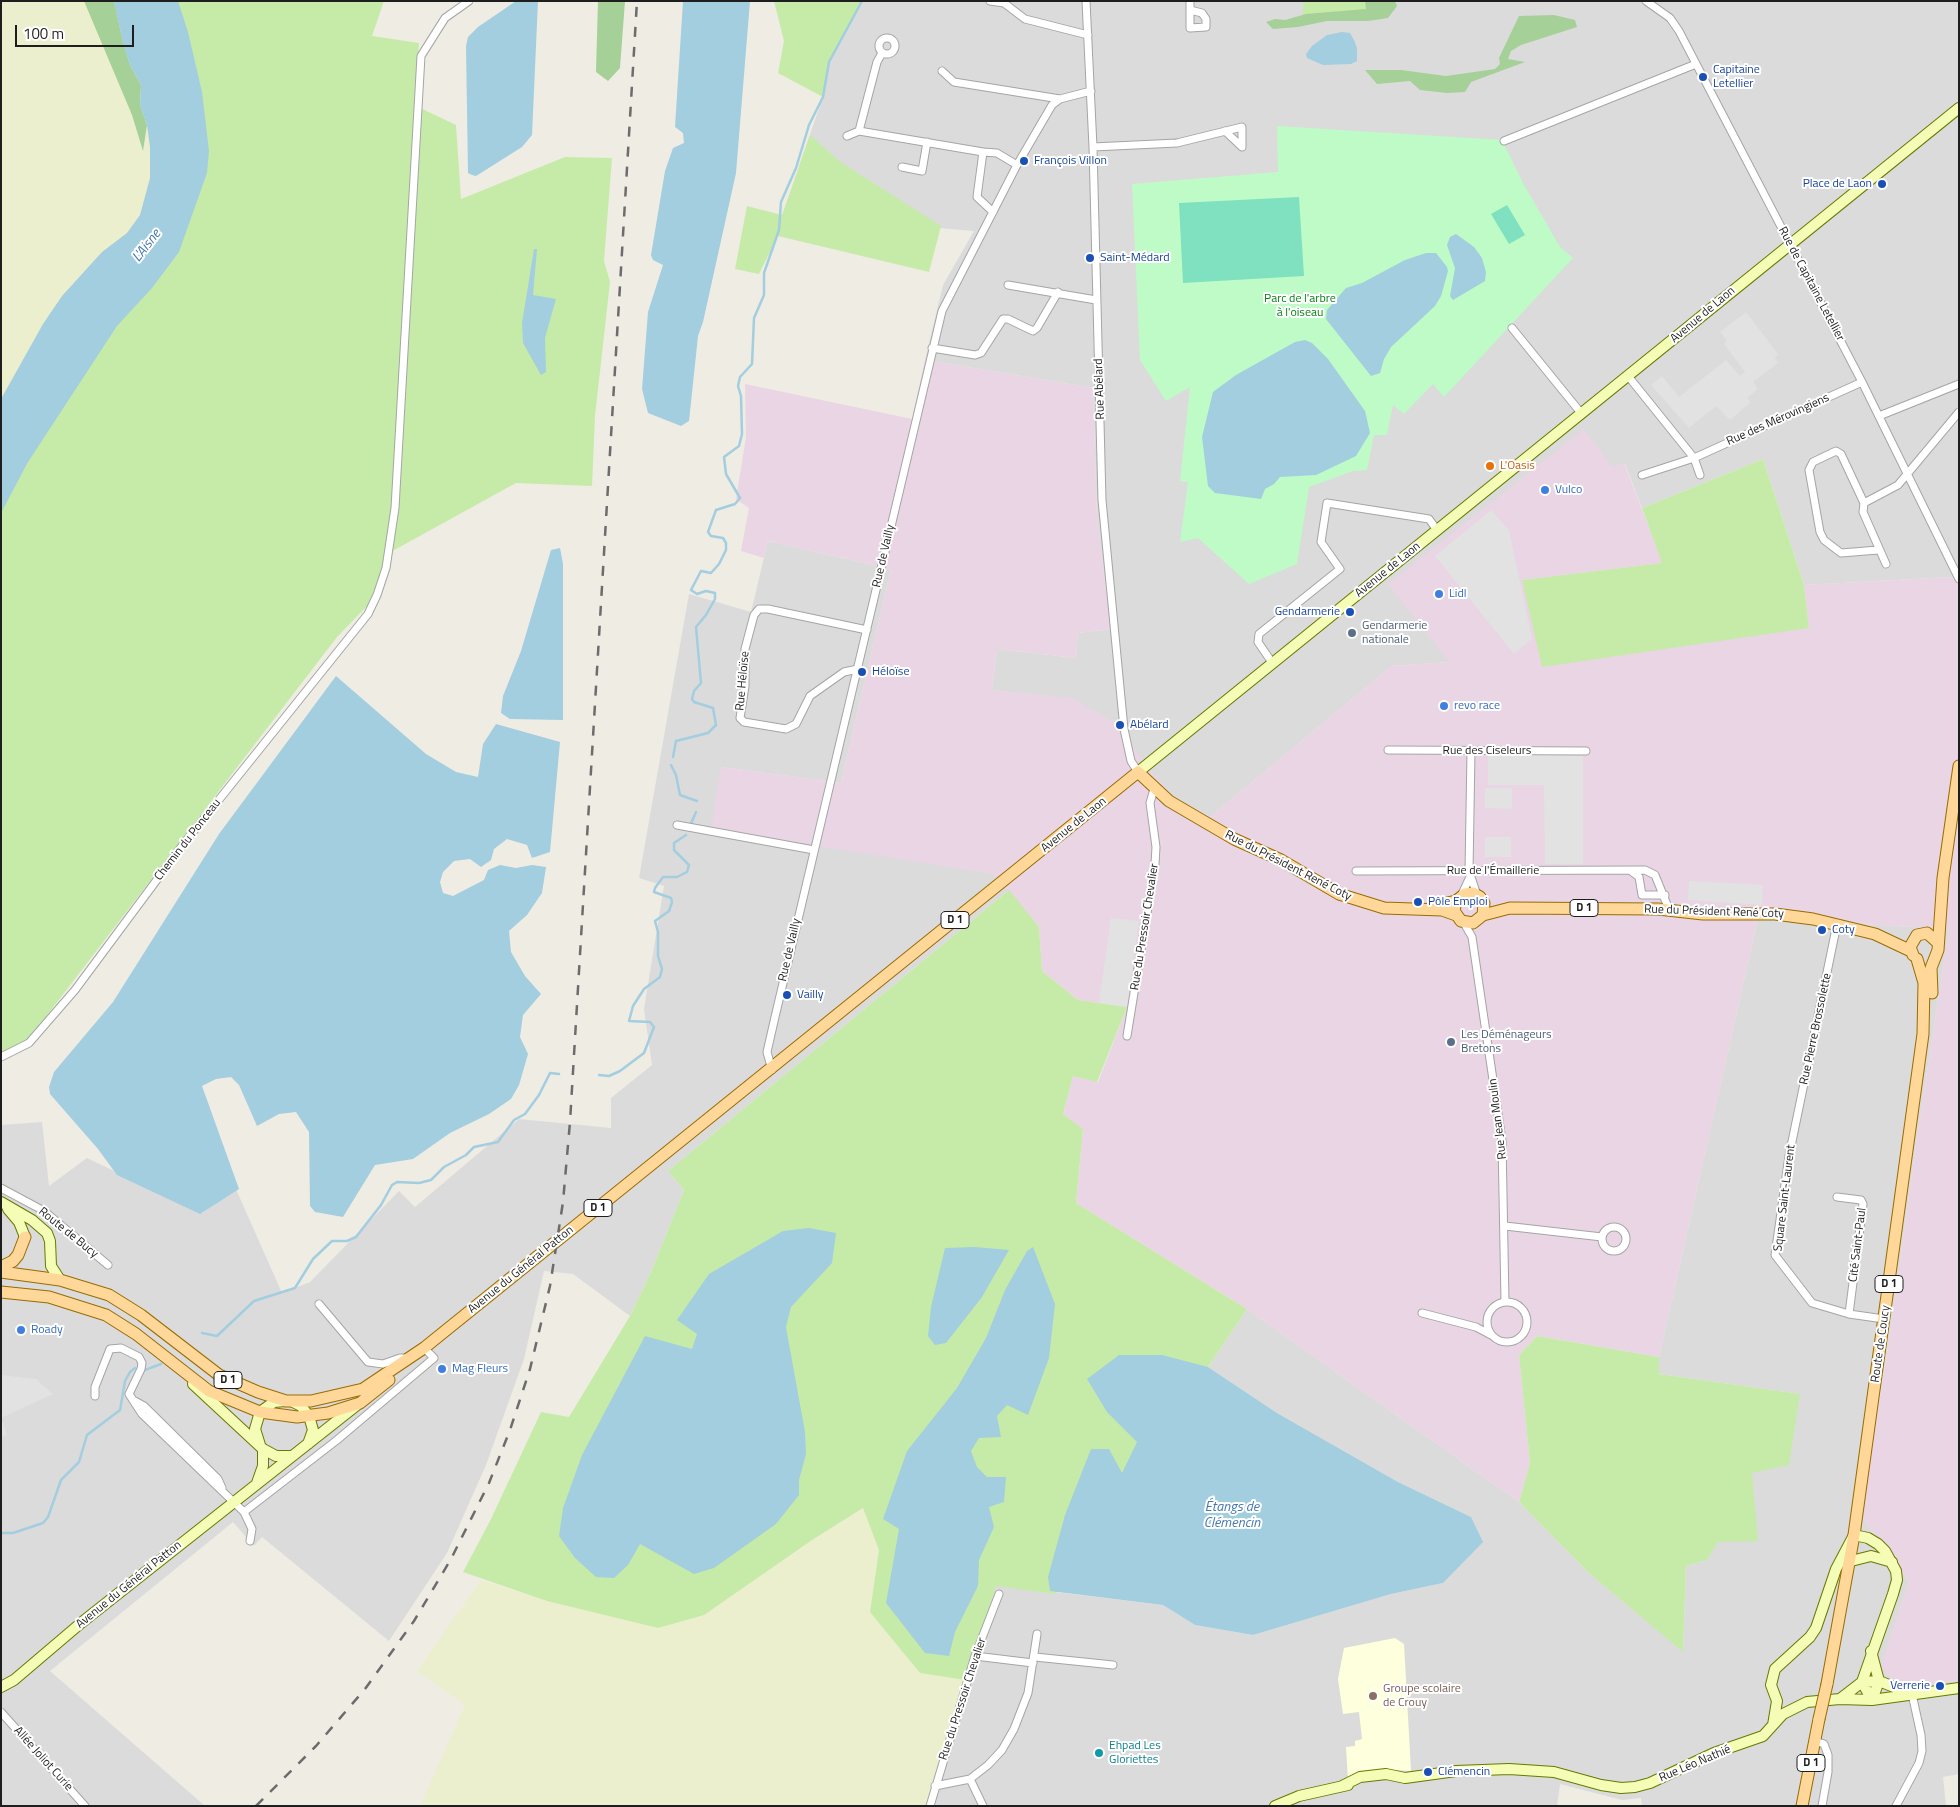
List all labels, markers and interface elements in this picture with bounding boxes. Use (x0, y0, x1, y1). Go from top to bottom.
scale bar (18, 15, 136, 47)
text: 100 m (23, 22, 64, 45)
place label: Capitaine Letellier (1713, 63, 1760, 91)
marker: Capitaine Letellier (1697, 71, 1709, 83)
place label: François Villon (1034, 154, 1107, 168)
marker: François Villon (1018, 155, 1030, 167)
place label: Place de Laon (1803, 177, 1872, 191)
marker: Place de Laon (1876, 178, 1888, 190)
street label: Rue de Capitaine Letellier (1775, 224, 1847, 344)
water label: L'Aisne (129, 226, 165, 266)
place label: Saint-Médard (1100, 251, 1170, 265)
marker: Saint-Médard (1084, 252, 1096, 264)
street label: Avenue de Laon (1668, 284, 1738, 346)
park label: Parc de l'arbre à l'oiseau (1264, 292, 1336, 320)
street label: Rue Abélard (1092, 358, 1108, 420)
street label: Rue des Mérovingiens (1724, 391, 1832, 449)
place label: L'Oasis (1500, 459, 1535, 473)
marker: L'Oasis (1484, 460, 1496, 472)
place label: Vulco (1555, 483, 1582, 497)
marker: Vulco (1539, 484, 1551, 496)
street label: Rue de Vailly (870, 523, 898, 589)
street label: Avenue de Laon (1352, 539, 1424, 601)
place label: Lidl (1449, 587, 1466, 601)
marker: Lidl (1433, 588, 1445, 600)
place label: Gendarmerie (1275, 605, 1340, 619)
marker: Gendarmerie (1344, 606, 1356, 618)
place label: Gendarmerie nationale (1362, 619, 1427, 647)
marker: Gendarmerie nationale (1346, 627, 1358, 639)
street label: Rue Héloïse (733, 651, 753, 711)
place label: Héloïse (872, 665, 909, 679)
marker: Héloïse (856, 666, 868, 678)
place label: revo race (1454, 699, 1500, 713)
marker: revo race (1438, 700, 1450, 712)
place label: Abélard (1130, 718, 1169, 732)
marker: Abélard (1114, 719, 1126, 731)
street label: Rue des Ciseleurs (1443, 744, 1531, 758)
street label: Avenue de Laon (1038, 794, 1110, 856)
street label: Chemin du Ponceau (152, 796, 224, 884)
street label: Rue du Président René Coty (1222, 828, 1354, 904)
street label: Rue du Pressoir Chevalier (1128, 863, 1162, 991)
street label: Rue de l'Émaillerie (1447, 864, 1539, 878)
place label: Pôle Emploi (1428, 895, 1488, 909)
marker: Pôle Emploi (1412, 896, 1424, 908)
road number: D 1 (1570, 900, 1598, 916)
street label: Rue du Président René Coty (1644, 902, 1784, 922)
road number: D 1 (941, 912, 969, 928)
street label: Rue de Vailly (776, 917, 804, 983)
place label: Coty (1832, 923, 1855, 937)
marker: Coty (1816, 924, 1828, 936)
street label: Rue Pierre Brossolette (1797, 972, 1835, 1086)
place label: Vailly (797, 988, 824, 1002)
marker: Vailly (781, 989, 793, 1001)
place label: Les Déménageurs Bretons (1461, 1028, 1552, 1056)
marker: Les Déménageurs Bretons (1445, 1036, 1457, 1048)
street label: Rue Jean Moulin (1486, 1078, 1510, 1160)
street label: Square Saint-Laurent (1771, 1144, 1799, 1252)
road number: D 1 (584, 1200, 612, 1216)
street label: Route de Bucy (35, 1205, 101, 1261)
street label: Cité Saint-Paul (1846, 1207, 1870, 1283)
street label: Avenue du Général Patton (465, 1223, 577, 1317)
road number: D 1 (1875, 1276, 1903, 1292)
street label: Route de Coucy (1868, 1304, 1894, 1384)
place label: Roady (31, 1323, 63, 1337)
marker: Roady (15, 1324, 27, 1336)
place label: Mag Fleurs (452, 1362, 508, 1376)
marker: Mag Fleurs (436, 1363, 448, 1375)
road number: D 1 (214, 1372, 242, 1388)
water label: Étangs de Clémencin (1204, 1500, 1260, 1532)
street label: Avenue du Général Patton (73, 1538, 185, 1632)
street label: Rue du Pressoir Chevalier (936, 1636, 990, 1762)
place label: Verrerie (1890, 1679, 1930, 1693)
marker: Verrerie (1934, 1680, 1946, 1692)
place label: Groupe scolaire de Crouy (1383, 1682, 1461, 1710)
marker: Groupe scolaire de Crouy (1367, 1690, 1379, 1702)
street label: Allée Joliot Curie (10, 1724, 76, 1794)
place label: Ehpad Les Gloriettes (1109, 1739, 1161, 1767)
street label: Rue Léo Nathié (1657, 1742, 1733, 1786)
marker: Ehpad Les Gloriettes (1093, 1747, 1105, 1759)
road number: D 1 (1797, 1755, 1825, 1772)
place label: Clémencin (1438, 1765, 1490, 1779)
marker: Clémencin (1422, 1766, 1434, 1778)

